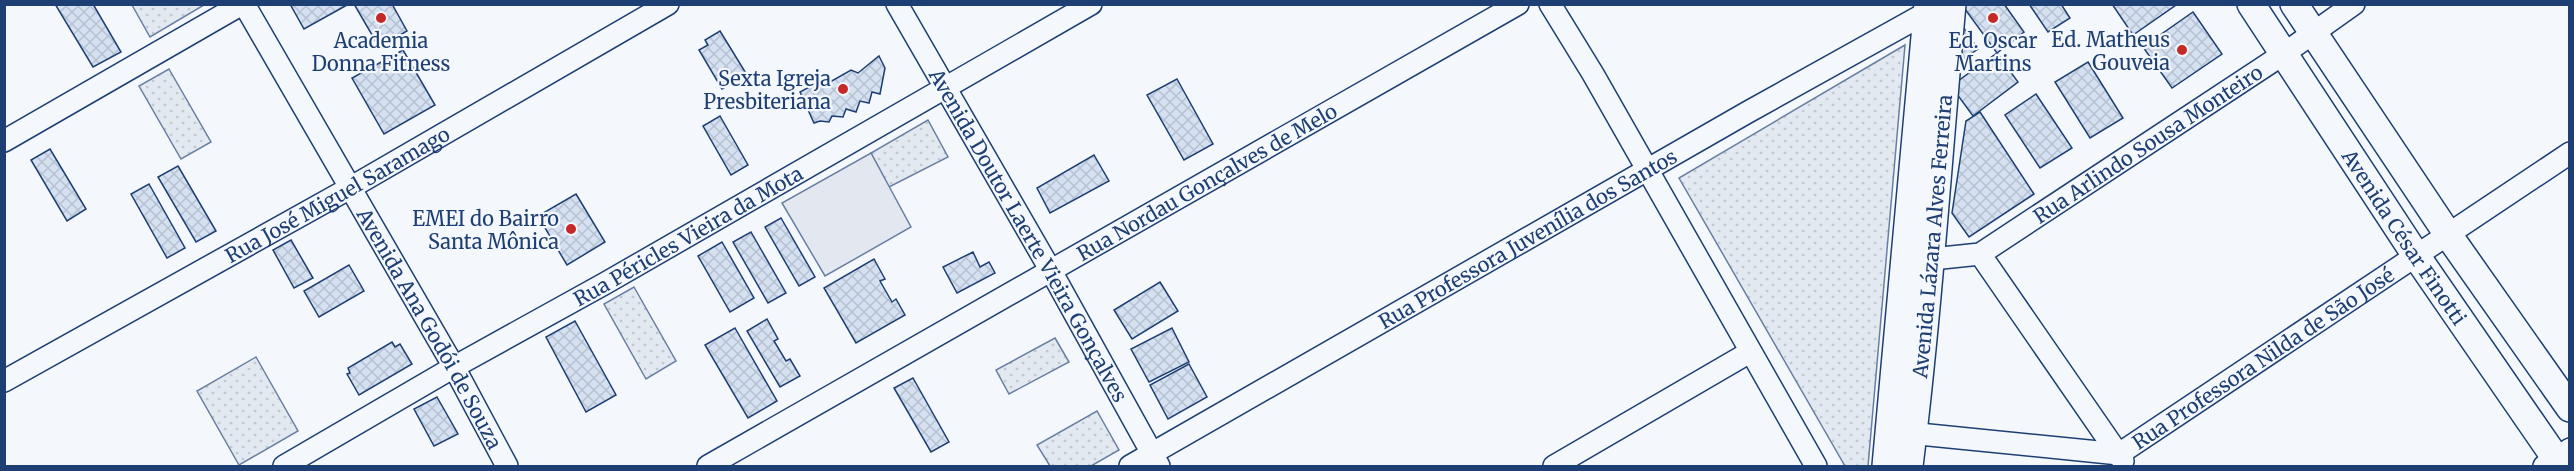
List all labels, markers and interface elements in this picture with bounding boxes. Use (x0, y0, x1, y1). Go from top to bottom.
marker: Academia Donna Fitness (374, 11, 388, 25)
marker: Ed. Oscar Martins (1986, 11, 2000, 25)
place label: Ed. Matheus Gouveia (2051, 27, 2170, 75)
place label: Academia Donna Fitness (312, 28, 450, 76)
place label: Ed. Oscar Martins (1949, 28, 2037, 76)
marker: Ed. Matheus Gouveia (2175, 43, 2189, 57)
street label: Rua Arlindo Sousa Monteiro (2028, 59, 2267, 228)
street label: Avenida Doutor Laerte Vieira Gonçalves (924, 63, 1133, 406)
place label: Sexta Igreja Presbiteriana (703, 66, 831, 114)
marker: Sexta Igreja Presbiteriana (836, 82, 850, 96)
street label: Avenida Lázara Alves Ferreira (1906, 93, 1957, 380)
street label: Rua Nordau Gonçalves de Melo (1072, 97, 1341, 266)
street label: Rua José Miguel Saramago (221, 121, 454, 268)
street label: Rua Professora Juvenília dos Santos (1374, 143, 1681, 334)
street label: Avenida César Finotti (2337, 144, 2472, 329)
street label: Rua Péricles Vieira da Mota (569, 160, 807, 311)
street label: Avenida Ana Godói de Souza (352, 203, 508, 453)
place label: EMEI do Bairro Santa Mônica (412, 206, 559, 254)
marker: EMEI do Bairro Santa Mônica (564, 222, 578, 236)
street label: Rua Professora Nilda de São José (2127, 262, 2398, 454)

